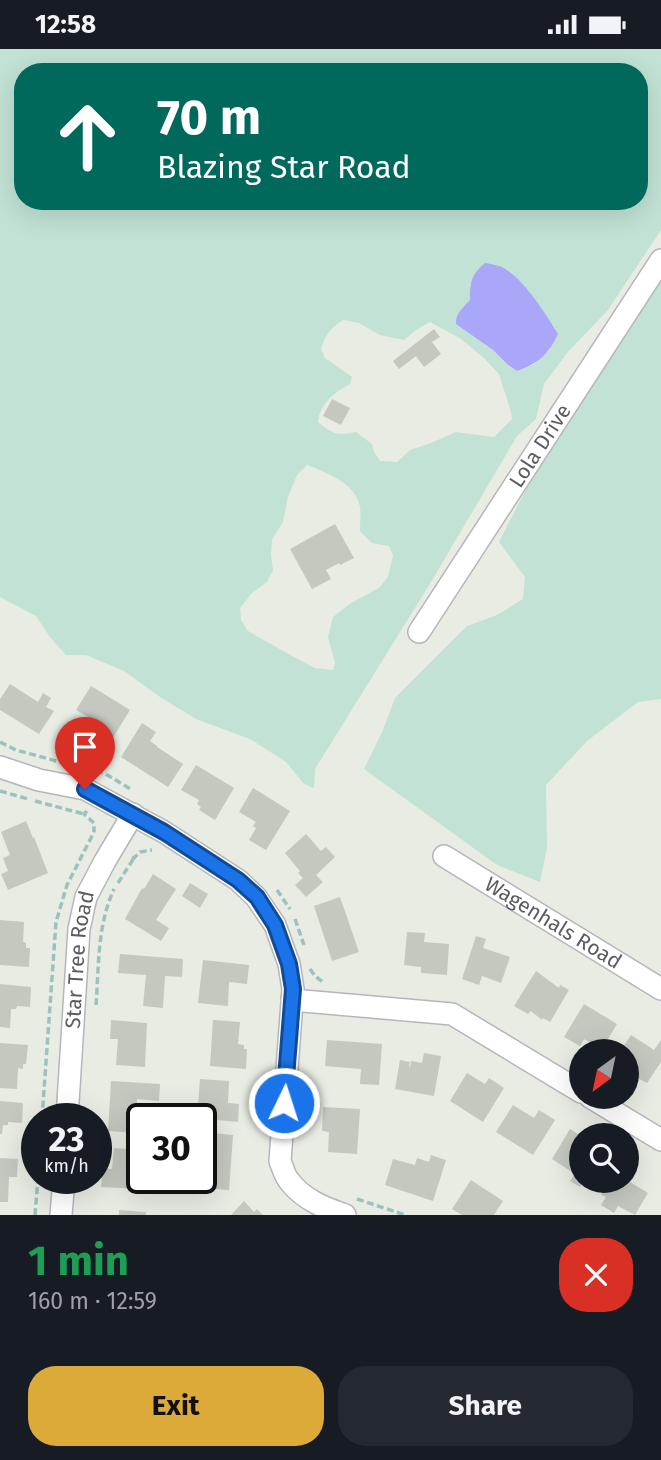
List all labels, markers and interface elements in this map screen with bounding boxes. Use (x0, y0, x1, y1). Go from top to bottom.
text: 12:58 (35, 9, 96, 40)
text: 70 m (157, 88, 261, 147)
icon: ahead (42, 91, 133, 182)
text: Blazing Star Road (157, 148, 411, 186)
street label: Lola Drive (503, 399, 577, 493)
pin (55, 717, 115, 789)
icon: arrive (66, 728, 104, 766)
street label: Wagenhals Road (480, 871, 626, 975)
street label: Star Tree Road (60, 888, 100, 1029)
north arrow (569, 1039, 639, 1109)
map controls (569, 1039, 639, 1193)
position arrow (247, 1066, 321, 1140)
speed limit sign: 30 (126, 1103, 217, 1194)
text: 23 (48, 1118, 85, 1160)
button: search (569, 1123, 639, 1193)
text: km/h (44, 1155, 89, 1177)
text: 1 min (28, 1236, 129, 1286)
button: close (559, 1238, 633, 1312)
text: 160 m · 12:59 (28, 1287, 157, 1315)
button: Exit (28, 1366, 324, 1446)
button: Share (338, 1366, 633, 1446)

